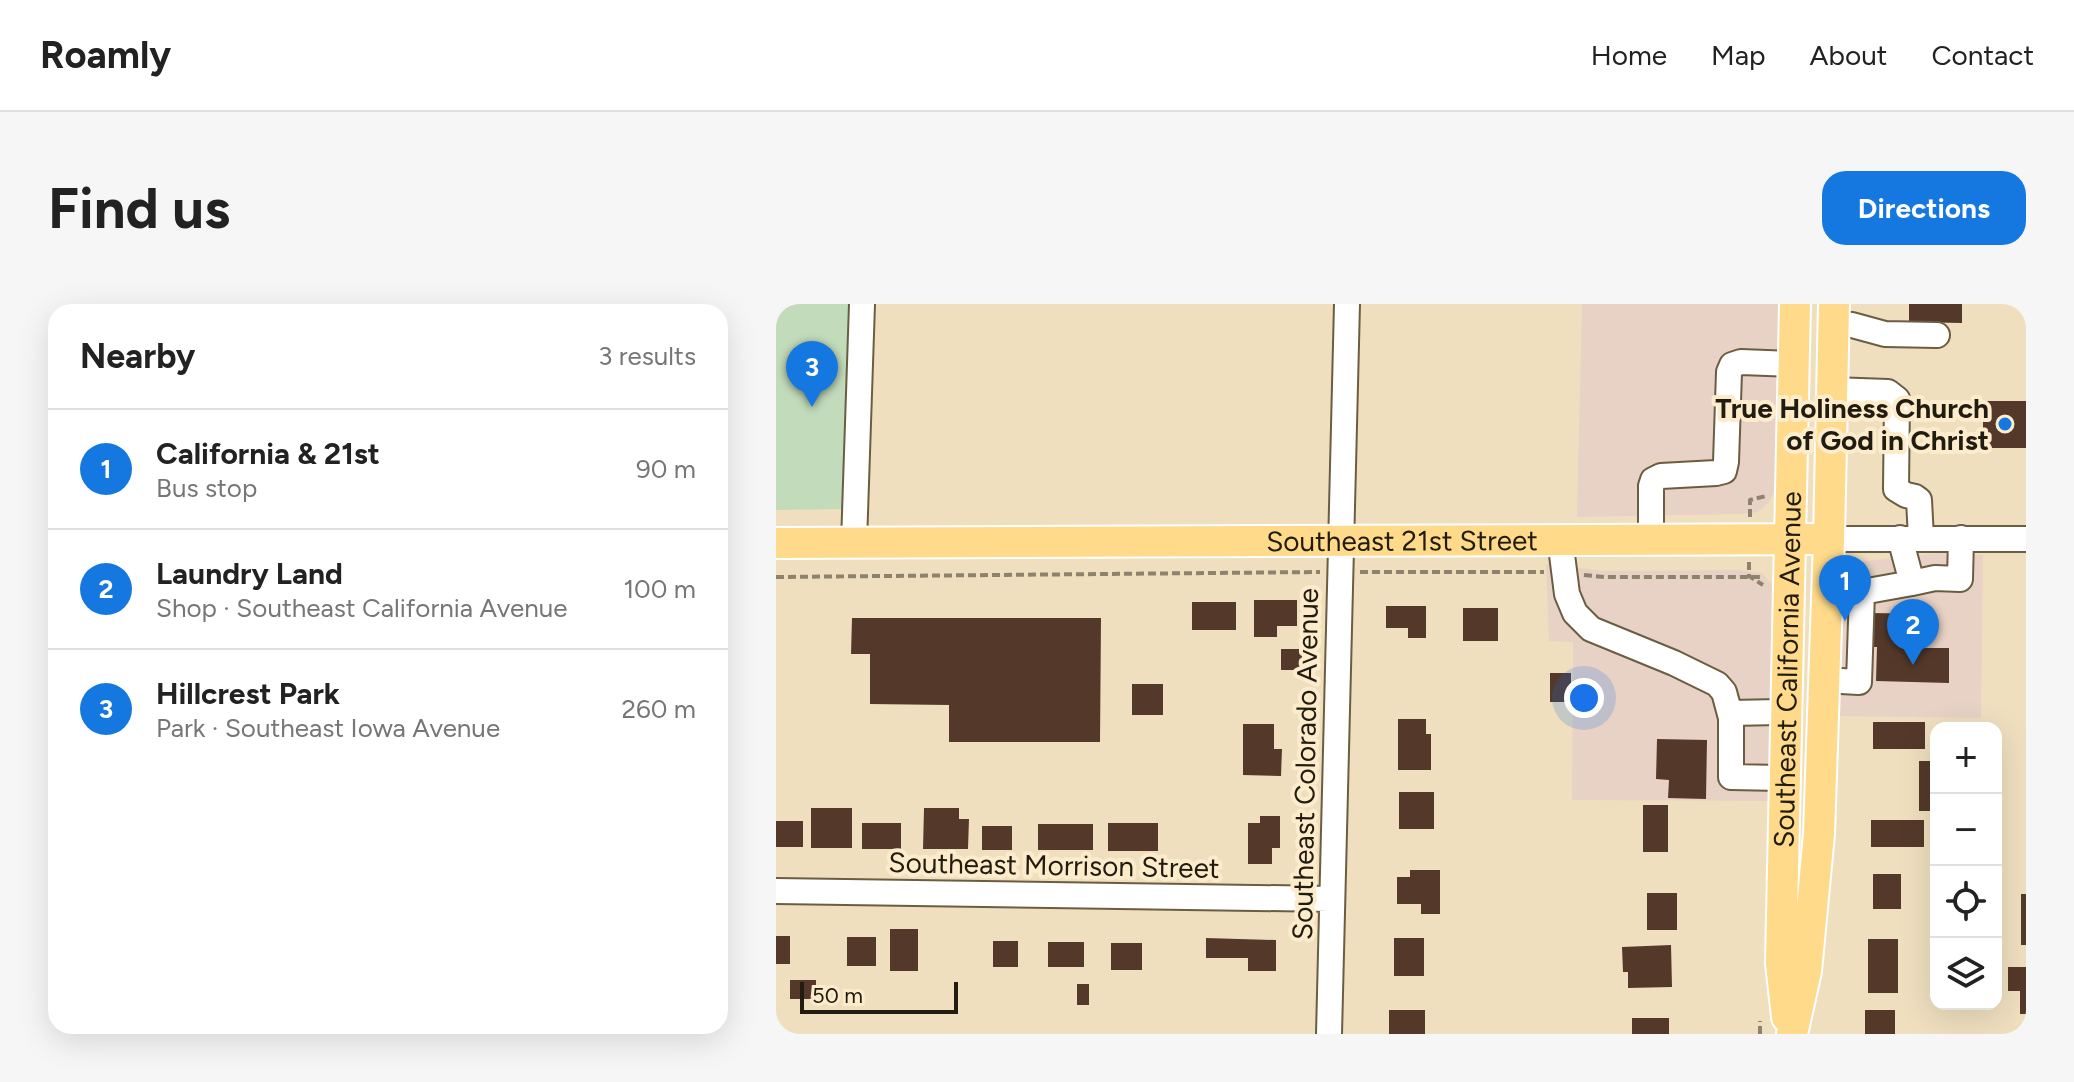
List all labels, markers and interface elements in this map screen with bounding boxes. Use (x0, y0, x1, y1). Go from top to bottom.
text: Roamly (40, 32, 171, 78)
text: Home (1591, 38, 1667, 72)
text: Map (1711, 38, 1766, 72)
text: About (1810, 38, 1887, 72)
text: Contact (1931, 38, 2034, 72)
button: Directions (1822, 171, 2026, 245)
text: Find us (48, 175, 230, 242)
text: Nearby (80, 336, 195, 377)
text: 3 results (598, 340, 696, 372)
pin: 3 (786, 341, 838, 407)
place label: True Holiness Church of God in Christ (1715, 391, 1989, 457)
marker: True Holiness Church of God in Christ (1996, 415, 2014, 433)
text: California & 21st (156, 435, 380, 472)
text: 1 (101, 453, 111, 485)
text: 90 m (636, 453, 696, 485)
text: Bus stop (156, 472, 257, 504)
street label: Southeast California Avenue (1766, 491, 1808, 848)
street label: Southeast 21st Street (1266, 523, 1538, 558)
text: Laundry Land (156, 555, 343, 592)
pin: 1 (1819, 555, 1871, 621)
text: 2 (98, 573, 114, 605)
text: 100 m (623, 573, 696, 605)
street label: Southeast Colorado Avenue (1285, 588, 1325, 940)
text: Shop · Southeast California Avenue (156, 592, 567, 624)
pin: 2 (1887, 599, 1939, 665)
text: Hillcrest Park (156, 675, 340, 712)
your location (1564, 678, 1604, 718)
text: 3 (99, 693, 113, 725)
text: 260 m (622, 693, 696, 725)
text: Park · Southeast Iowa Avenue (156, 712, 500, 744)
map controls (1930, 722, 2002, 1010)
button: + (1930, 722, 2002, 794)
button: − (1930, 794, 2002, 866)
street label: Southeast Morrison Street (888, 845, 1220, 885)
button: locate (1930, 866, 2002, 938)
button: layers (1930, 938, 2002, 1010)
scale bar (800, 978, 958, 1014)
text: 50 m (812, 982, 863, 1009)

